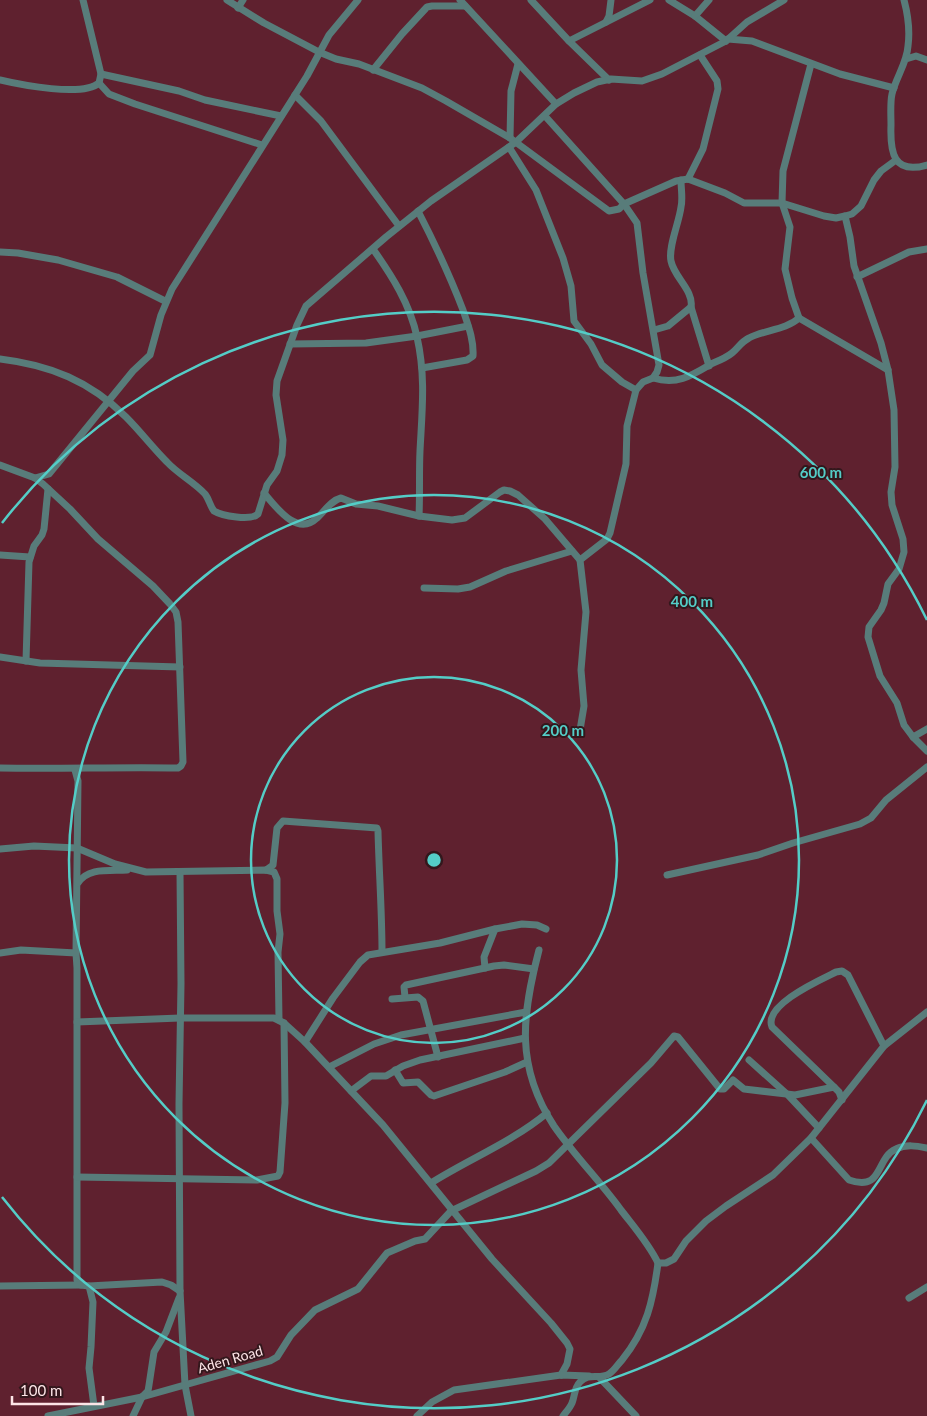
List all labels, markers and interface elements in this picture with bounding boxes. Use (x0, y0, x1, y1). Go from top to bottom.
text: 600 m (800, 463, 842, 481)
text: 400 m (671, 592, 713, 610)
text: 200 m (542, 721, 584, 739)
centre of rings (425, 851, 443, 869)
street label: Aden Road (195, 1342, 265, 1376)
scale bar (12, 1374, 104, 1406)
text: 100 m (20, 1381, 62, 1399)

